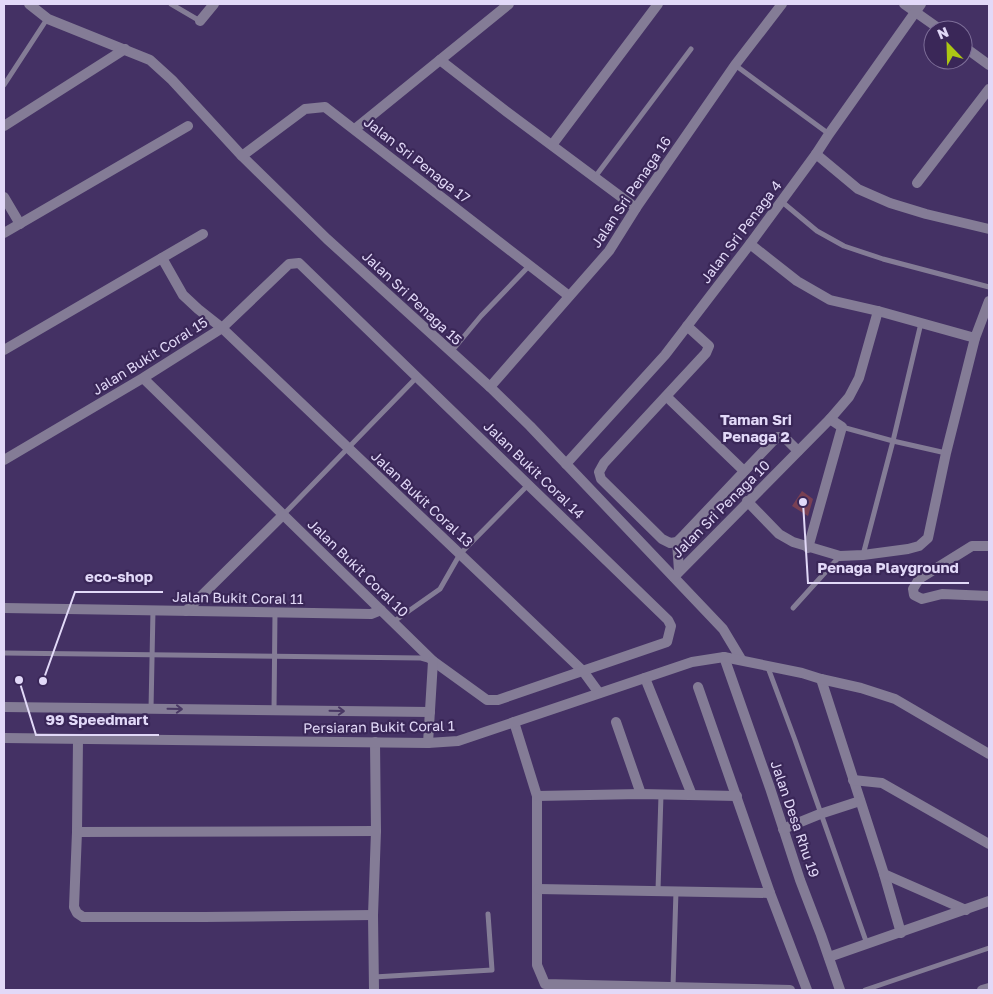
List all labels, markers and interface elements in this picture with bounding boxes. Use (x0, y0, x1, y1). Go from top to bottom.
north arrow (923, 20, 973, 70)
text: N (935, 23, 951, 42)
street label: Jalan Sri Penaga 17 (361, 113, 474, 206)
street label: Jalan Sri Penaga 16 (587, 133, 674, 251)
street label: Jalan Sri Penaga 4 (696, 177, 785, 286)
street label: Jalan Sri Penaga 15 (359, 247, 466, 348)
street label: Jalan Bukit Coral 15 (89, 313, 211, 398)
district label: Taman Sri Penaga 2 (720, 410, 792, 445)
street label: Jalan Bukit Coral 14 (481, 417, 588, 522)
street label: Jalan Bukit Coral 13 (368, 447, 477, 550)
street label: Jalan Sri Penaga 10 (668, 456, 773, 561)
street label: Jalan Bukit Coral 10 (304, 515, 412, 620)
callout: Penaga Playground (808, 553, 969, 583)
text: Penaga Playground (817, 558, 959, 576)
callout: eco-shop (75, 562, 163, 592)
text: eco-shop (85, 567, 153, 585)
street label: Jalan Bukit Coral 11 (172, 588, 304, 607)
one-way arrow (166, 704, 183, 714)
callout: 99 Speedmart (36, 705, 159, 735)
one-way arrow (329, 706, 345, 716)
text: 99 Speedmart (46, 710, 148, 728)
street label: Persiaran Bukit Coral 1 (303, 717, 455, 736)
street label: Jalan Desa Rhu 19 (768, 758, 823, 879)

